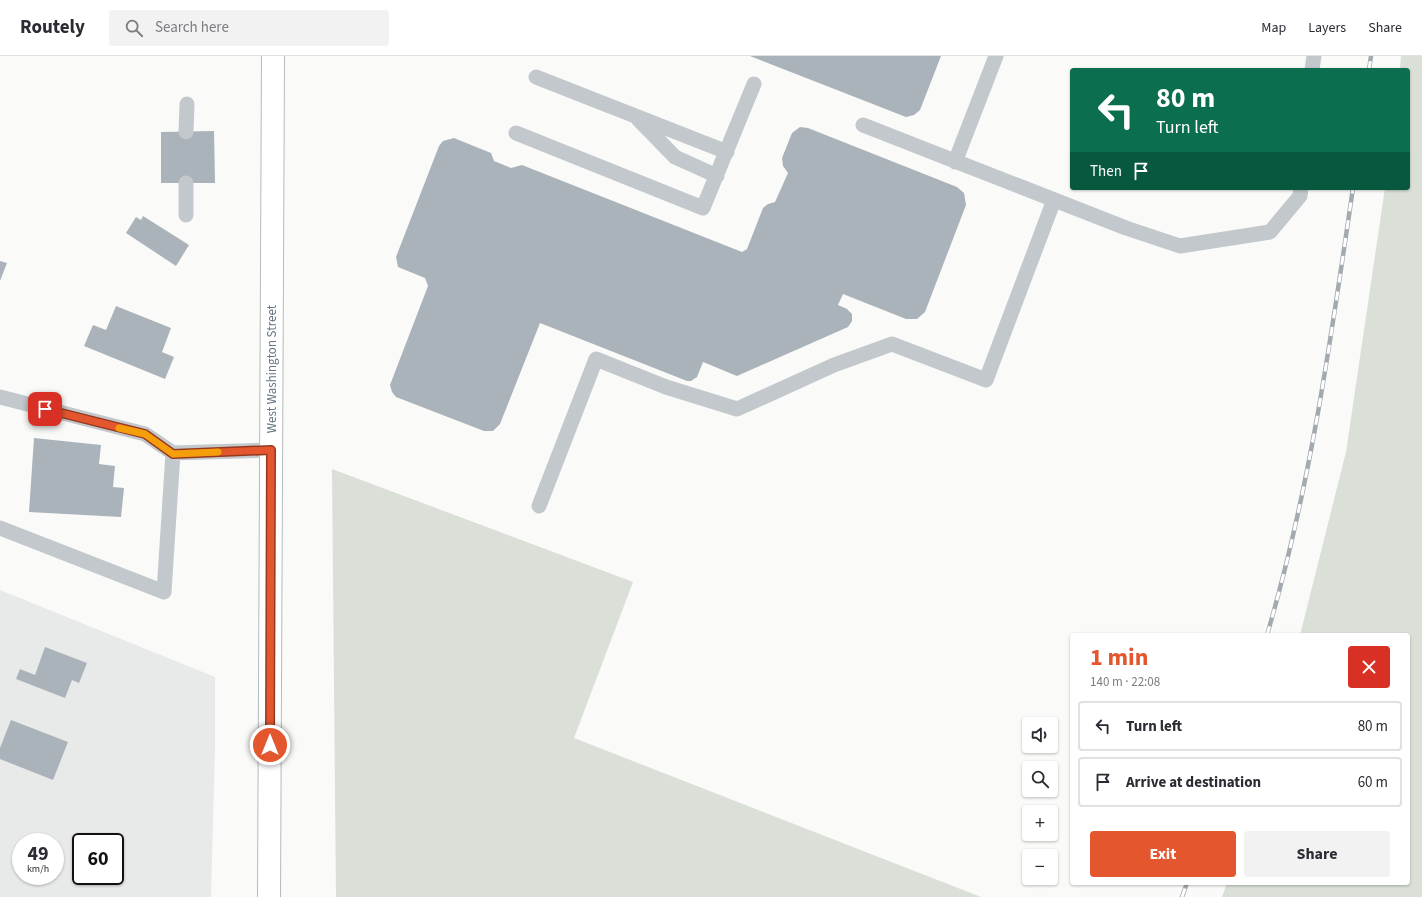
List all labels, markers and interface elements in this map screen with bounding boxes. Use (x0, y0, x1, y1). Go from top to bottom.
search box (109, 10, 389, 46)
text: Routely (20, 14, 85, 41)
icon: search (123, 17, 145, 39)
text: Search here (155, 17, 229, 38)
text: Map (1261, 18, 1286, 38)
text: Layers (1308, 18, 1346, 38)
text: Share (1368, 18, 1402, 38)
text: 80 m (1156, 78, 1215, 118)
icon: left (1090, 84, 1142, 136)
text: Turn left (1156, 115, 1218, 140)
icon: arrive (1130, 160, 1152, 182)
text: Then (1090, 161, 1122, 182)
street label: West Washington Street (263, 304, 281, 433)
pin (28, 392, 62, 426)
icon: arrive (34, 398, 56, 420)
text: 1 min (1090, 640, 1148, 675)
button: close (1348, 646, 1390, 688)
text: 140 m · 22:08 (1090, 673, 1160, 691)
icon: left (1092, 715, 1114, 737)
text: Turn left (1126, 716, 1182, 737)
text: 80 m (1358, 716, 1388, 737)
map controls (1022, 717, 1058, 885)
button: sound (1022, 717, 1058, 753)
position arrow (249, 724, 291, 766)
button: search (1022, 761, 1058, 797)
icon: arrive (1092, 771, 1114, 793)
text: Arrive at destination (1126, 772, 1261, 793)
text: 60 m (1358, 772, 1388, 793)
button: + (1022, 805, 1058, 841)
button: Exit (1090, 831, 1236, 877)
button: Share (1244, 831, 1390, 877)
speed limit sign: 60 (72, 833, 124, 885)
text: 49 (27, 840, 49, 868)
button: − (1022, 849, 1058, 885)
text: km/h (27, 862, 49, 876)

